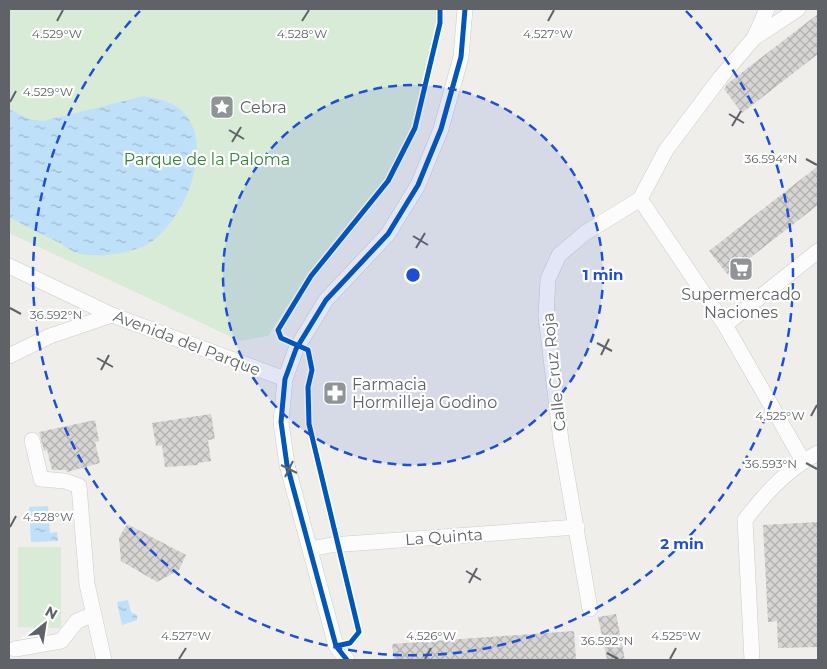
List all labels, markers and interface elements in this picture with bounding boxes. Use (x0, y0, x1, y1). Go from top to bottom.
text: 4.529°W (32, 26, 82, 41)
text: 4.528°W (277, 26, 327, 41)
text: 4.527°W (523, 26, 573, 41)
text: 4.529°W (23, 84, 73, 99)
place icon: Cebra (209, 94, 235, 120)
place label: Cebra (240, 98, 287, 117)
park label: Parque de la Paloma (124, 150, 290, 169)
text: 36.594°N (744, 151, 798, 166)
supermarket icon: Supermercado Naciones (728, 256, 754, 282)
text: 1 min (583, 265, 623, 284)
centre of rings (404, 266, 422, 284)
place label: Supermercado Naciones (681, 285, 801, 322)
street label: Avenida del Parque (111, 306, 263, 380)
text: 36.592°N (30, 307, 82, 322)
street label: Calle Cruz Roja (538, 312, 570, 432)
place label: Farmacia Hormilleja Godino (352, 375, 497, 412)
pharmacy icon: Farmacia Hormilleja Godino (322, 380, 348, 406)
text: 4.525°W (755, 408, 805, 423)
text: 36.593°N (745, 456, 797, 471)
text: 4.528°W (23, 509, 73, 524)
street label: La Quinta (404, 525, 484, 549)
text: 2 min (660, 534, 704, 553)
north arrow (20, 599, 70, 649)
text: N (42, 602, 61, 623)
text: 4.527°W (161, 628, 211, 643)
text: 4.526°W (406, 628, 456, 643)
text: 4.525°W (651, 628, 701, 643)
text: 36.592°N (581, 633, 633, 648)

